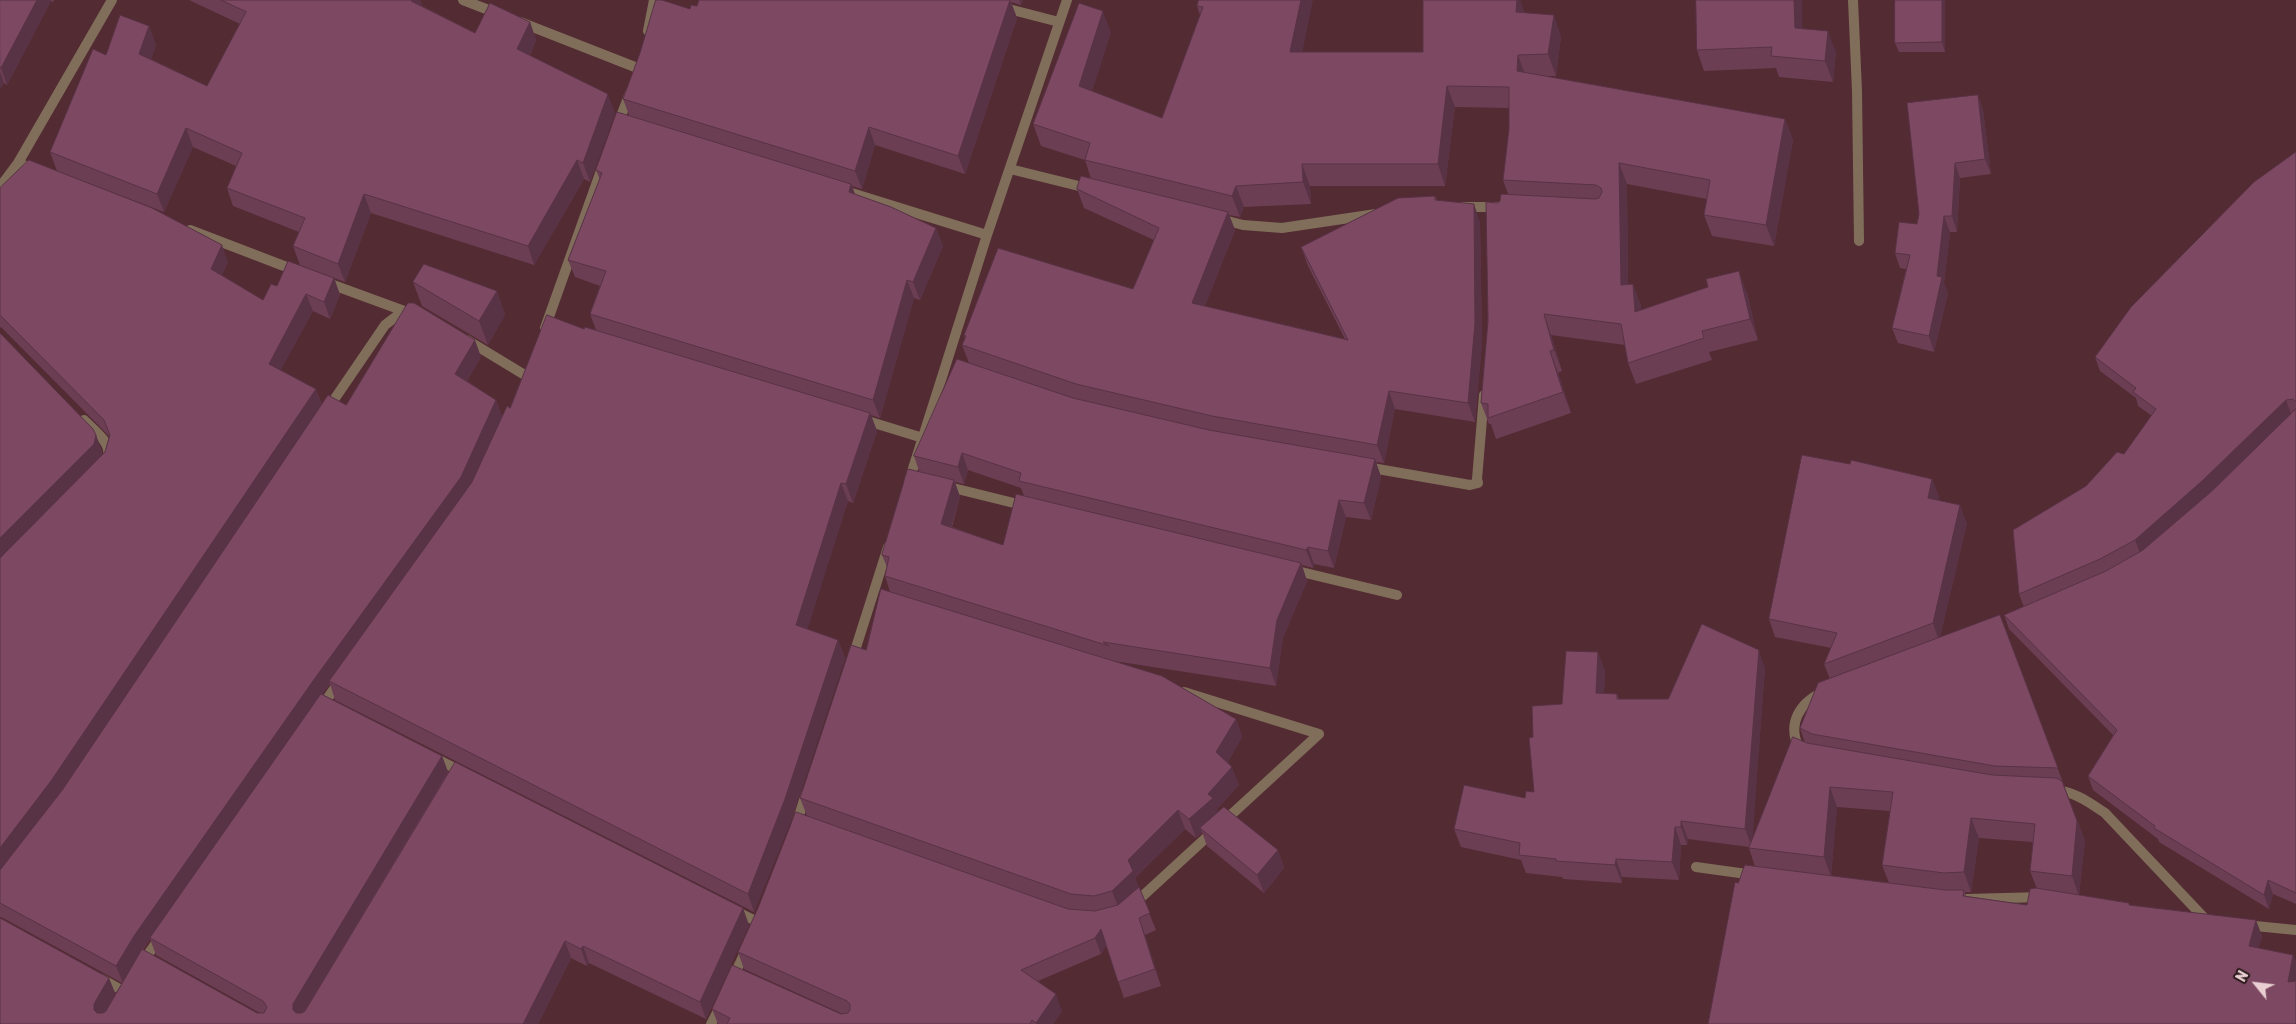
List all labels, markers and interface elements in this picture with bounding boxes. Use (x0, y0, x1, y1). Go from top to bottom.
north arrow (2231, 959, 2281, 1009)
text: N (2233, 968, 2252, 985)

